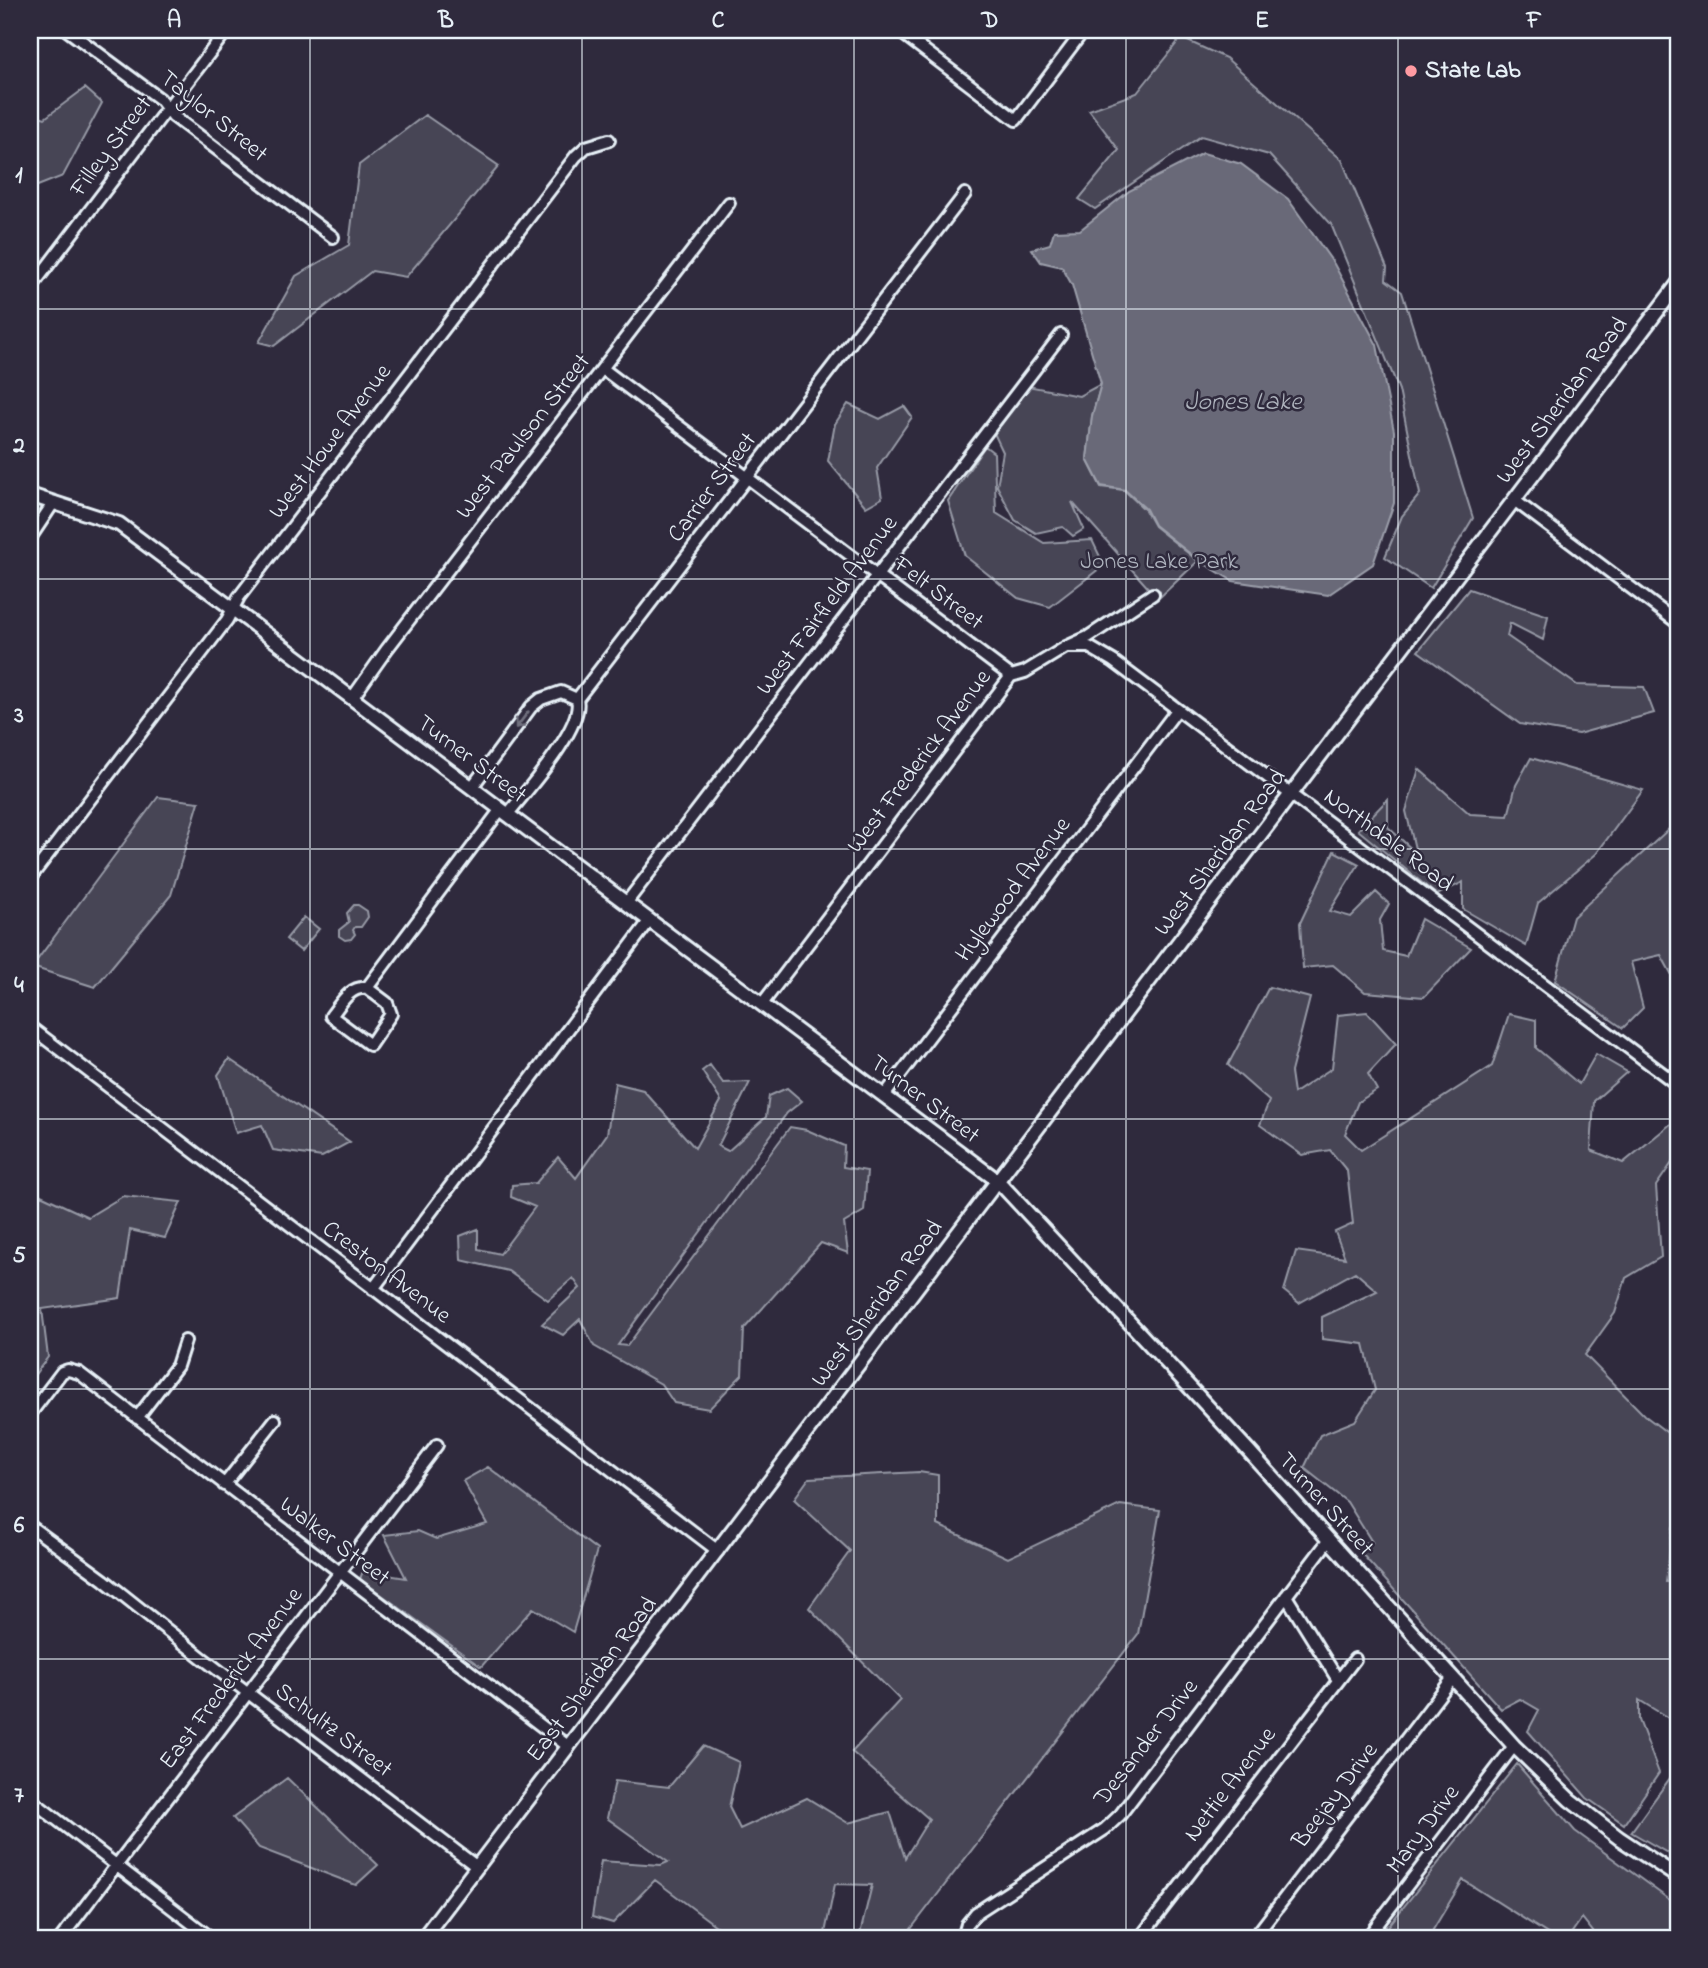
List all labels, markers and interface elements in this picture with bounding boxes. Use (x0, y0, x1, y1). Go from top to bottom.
text: A (167, 5, 181, 38)
text: B (437, 5, 454, 38)
text: C (712, 5, 725, 38)
text: D (981, 5, 998, 38)
text: E (1255, 5, 1269, 38)
text: F (1526, 5, 1542, 38)
place label: State Lab (1425, 54, 1521, 89)
street label: Taylor Street (151, 62, 275, 172)
marker: State Lab (1403, 63, 1419, 79)
street label: Filley Street (62, 89, 162, 206)
text: 1 (15, 160, 23, 193)
street label: West Sheridan Road (1488, 310, 1638, 492)
street label: West Paulson Street (448, 347, 600, 527)
street label: West Howe Avenue (261, 357, 401, 527)
water label: Jones Lake (1184, 384, 1303, 422)
street label: Carrier Street (660, 426, 766, 550)
text: 2 (12, 430, 25, 463)
street label: West Fairfield Avenue (749, 508, 908, 703)
park label: Jones Lake Park (1080, 545, 1238, 580)
street label: Felt Street (885, 548, 990, 640)
street label: West Frederick Avenue (839, 662, 1001, 861)
text: 3 (13, 700, 24, 733)
street label: Turner Street (409, 707, 533, 813)
one-way arrow (515, 710, 529, 729)
street label: West Sheridan Road (1146, 762, 1296, 944)
street label: Northdale Road (1316, 780, 1461, 902)
street label: Hylewood Avenue (948, 810, 1081, 971)
text: 4 (14, 970, 24, 1003)
street label: Turner Street (862, 1047, 986, 1153)
street label: Creston Avenue (314, 1213, 458, 1333)
street label: West Sheridan Road (803, 1213, 953, 1395)
text: 5 (12, 1240, 26, 1273)
street label: Turner Street (1269, 1445, 1381, 1565)
street label: Walker Street (271, 1489, 397, 1595)
text: 6 (14, 1510, 25, 1543)
street label: East Frederick Avenue (152, 1580, 312, 1778)
street label: East Sheridan Road (519, 1589, 667, 1770)
street label: Desander Drive (1085, 1672, 1208, 1815)
street label: Schultz Street (267, 1675, 399, 1787)
street label: Nettie Avenue (1176, 1720, 1286, 1850)
street label: Beejay Drive (1284, 1735, 1388, 1858)
street label: Mary Drive (1379, 1778, 1470, 1883)
text: 7 (14, 1780, 24, 1813)

